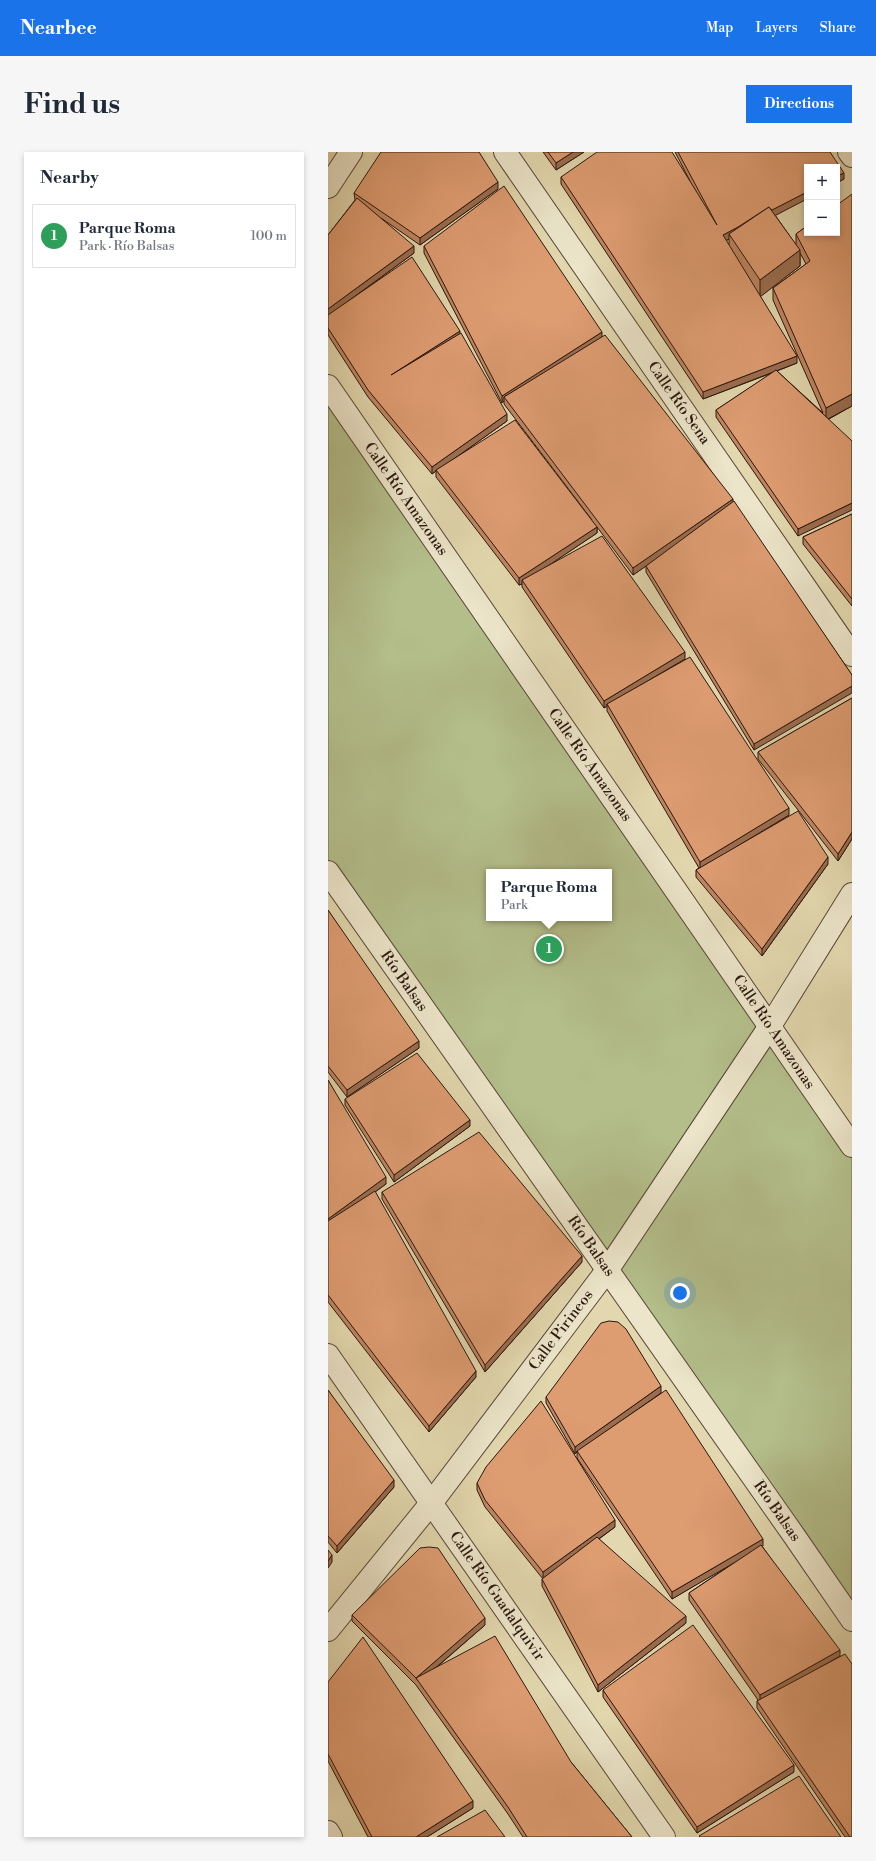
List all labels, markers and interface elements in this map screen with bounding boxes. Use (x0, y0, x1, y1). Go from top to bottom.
text: Nearbee (20, 16, 97, 40)
text: Map (706, 19, 733, 37)
text: Layers (755, 19, 798, 37)
text: Share (820, 19, 856, 37)
button: Directions (746, 85, 852, 123)
text: Find us (24, 87, 120, 122)
map controls (804, 164, 840, 236)
button: + (804, 164, 840, 200)
text: Nearby (40, 167, 99, 189)
button: − (804, 200, 840, 236)
text: Parque Roma (79, 219, 176, 238)
text: 1 (51, 228, 57, 244)
text: 100 m (251, 228, 287, 244)
text: Park · Río Balsas (79, 238, 174, 254)
street label: Calle Río Sena (643, 358, 715, 449)
street label: Calle Río Amazonas (360, 439, 452, 559)
street label: Calle Río Amazonas (544, 705, 636, 825)
popup (486, 869, 612, 921)
text: Parque Roma (501, 878, 597, 897)
text: Park (501, 897, 528, 913)
pin: 1 (536, 934, 562, 964)
street label: Río Balsas (376, 947, 432, 1015)
street label: Calle Río Amazonas (729, 971, 819, 1093)
street label: Río Balsas (563, 1212, 619, 1280)
your location (670, 1283, 690, 1303)
street label: Calle Pirineos (525, 1286, 597, 1374)
street label: Río Balsas (749, 1477, 805, 1545)
street label: Calle Río Guadalquivir (445, 1528, 549, 1665)

